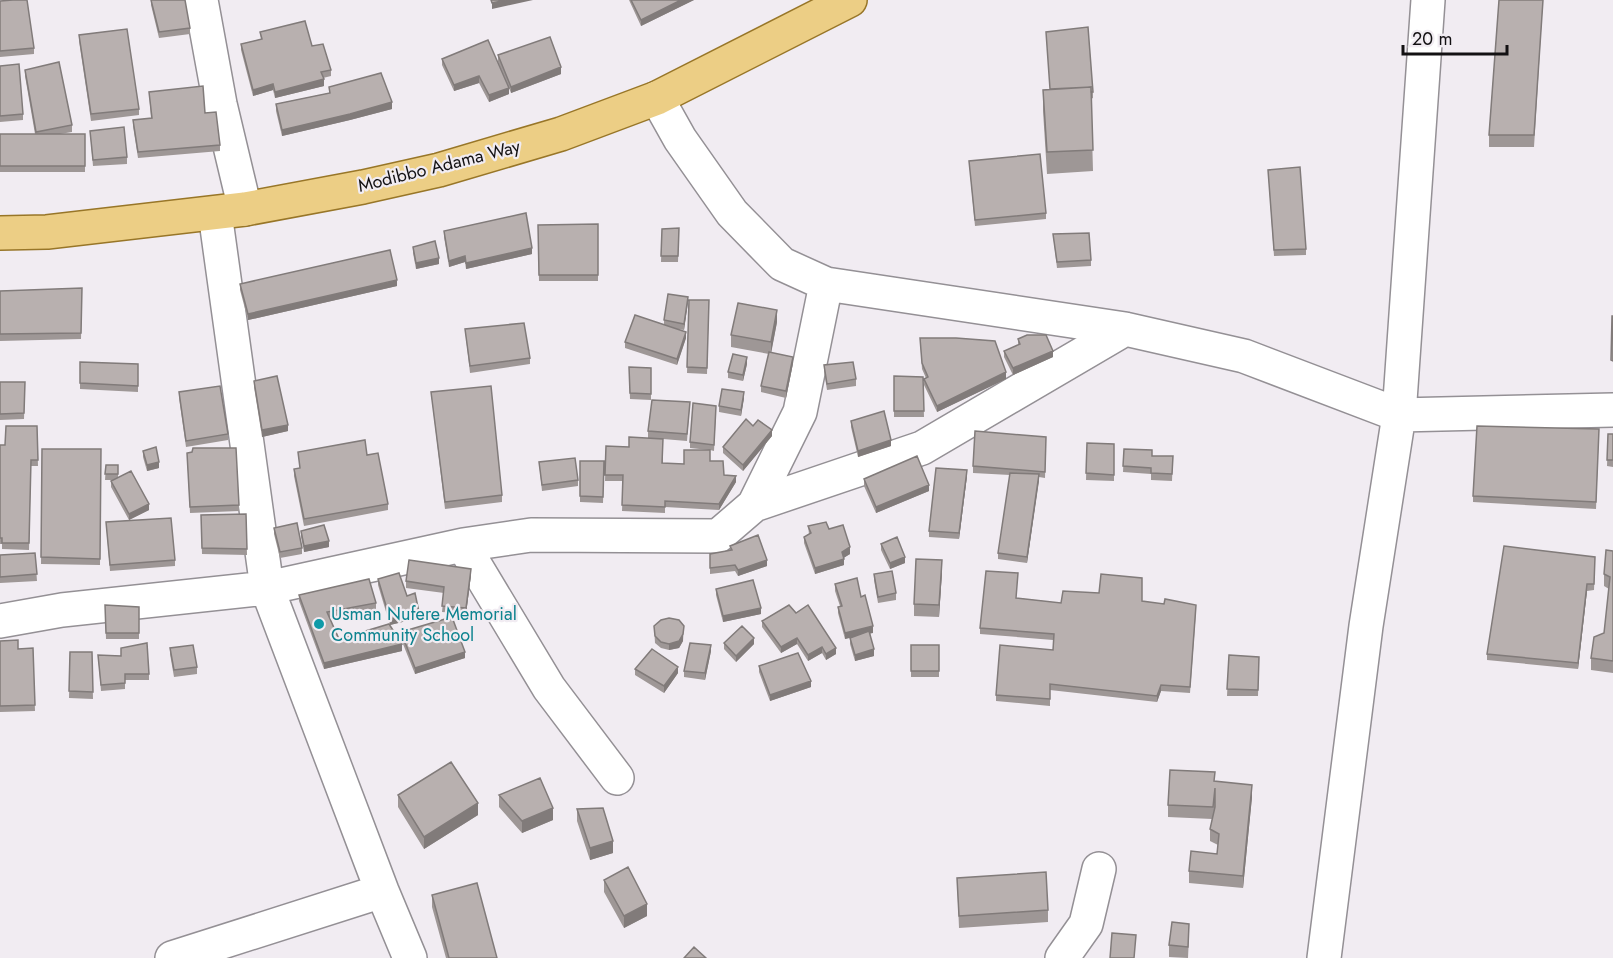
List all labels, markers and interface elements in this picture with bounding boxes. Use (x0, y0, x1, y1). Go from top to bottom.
scale bar (1403, 18, 1506, 56)
text: 20 m (1412, 26, 1452, 52)
street label: Modibbo Adama Way (355, 133, 523, 199)
place label: Usman Nufere Memorial Community School (331, 601, 517, 648)
marker: Usman Nufere Memorial Community School (312, 617, 326, 631)

